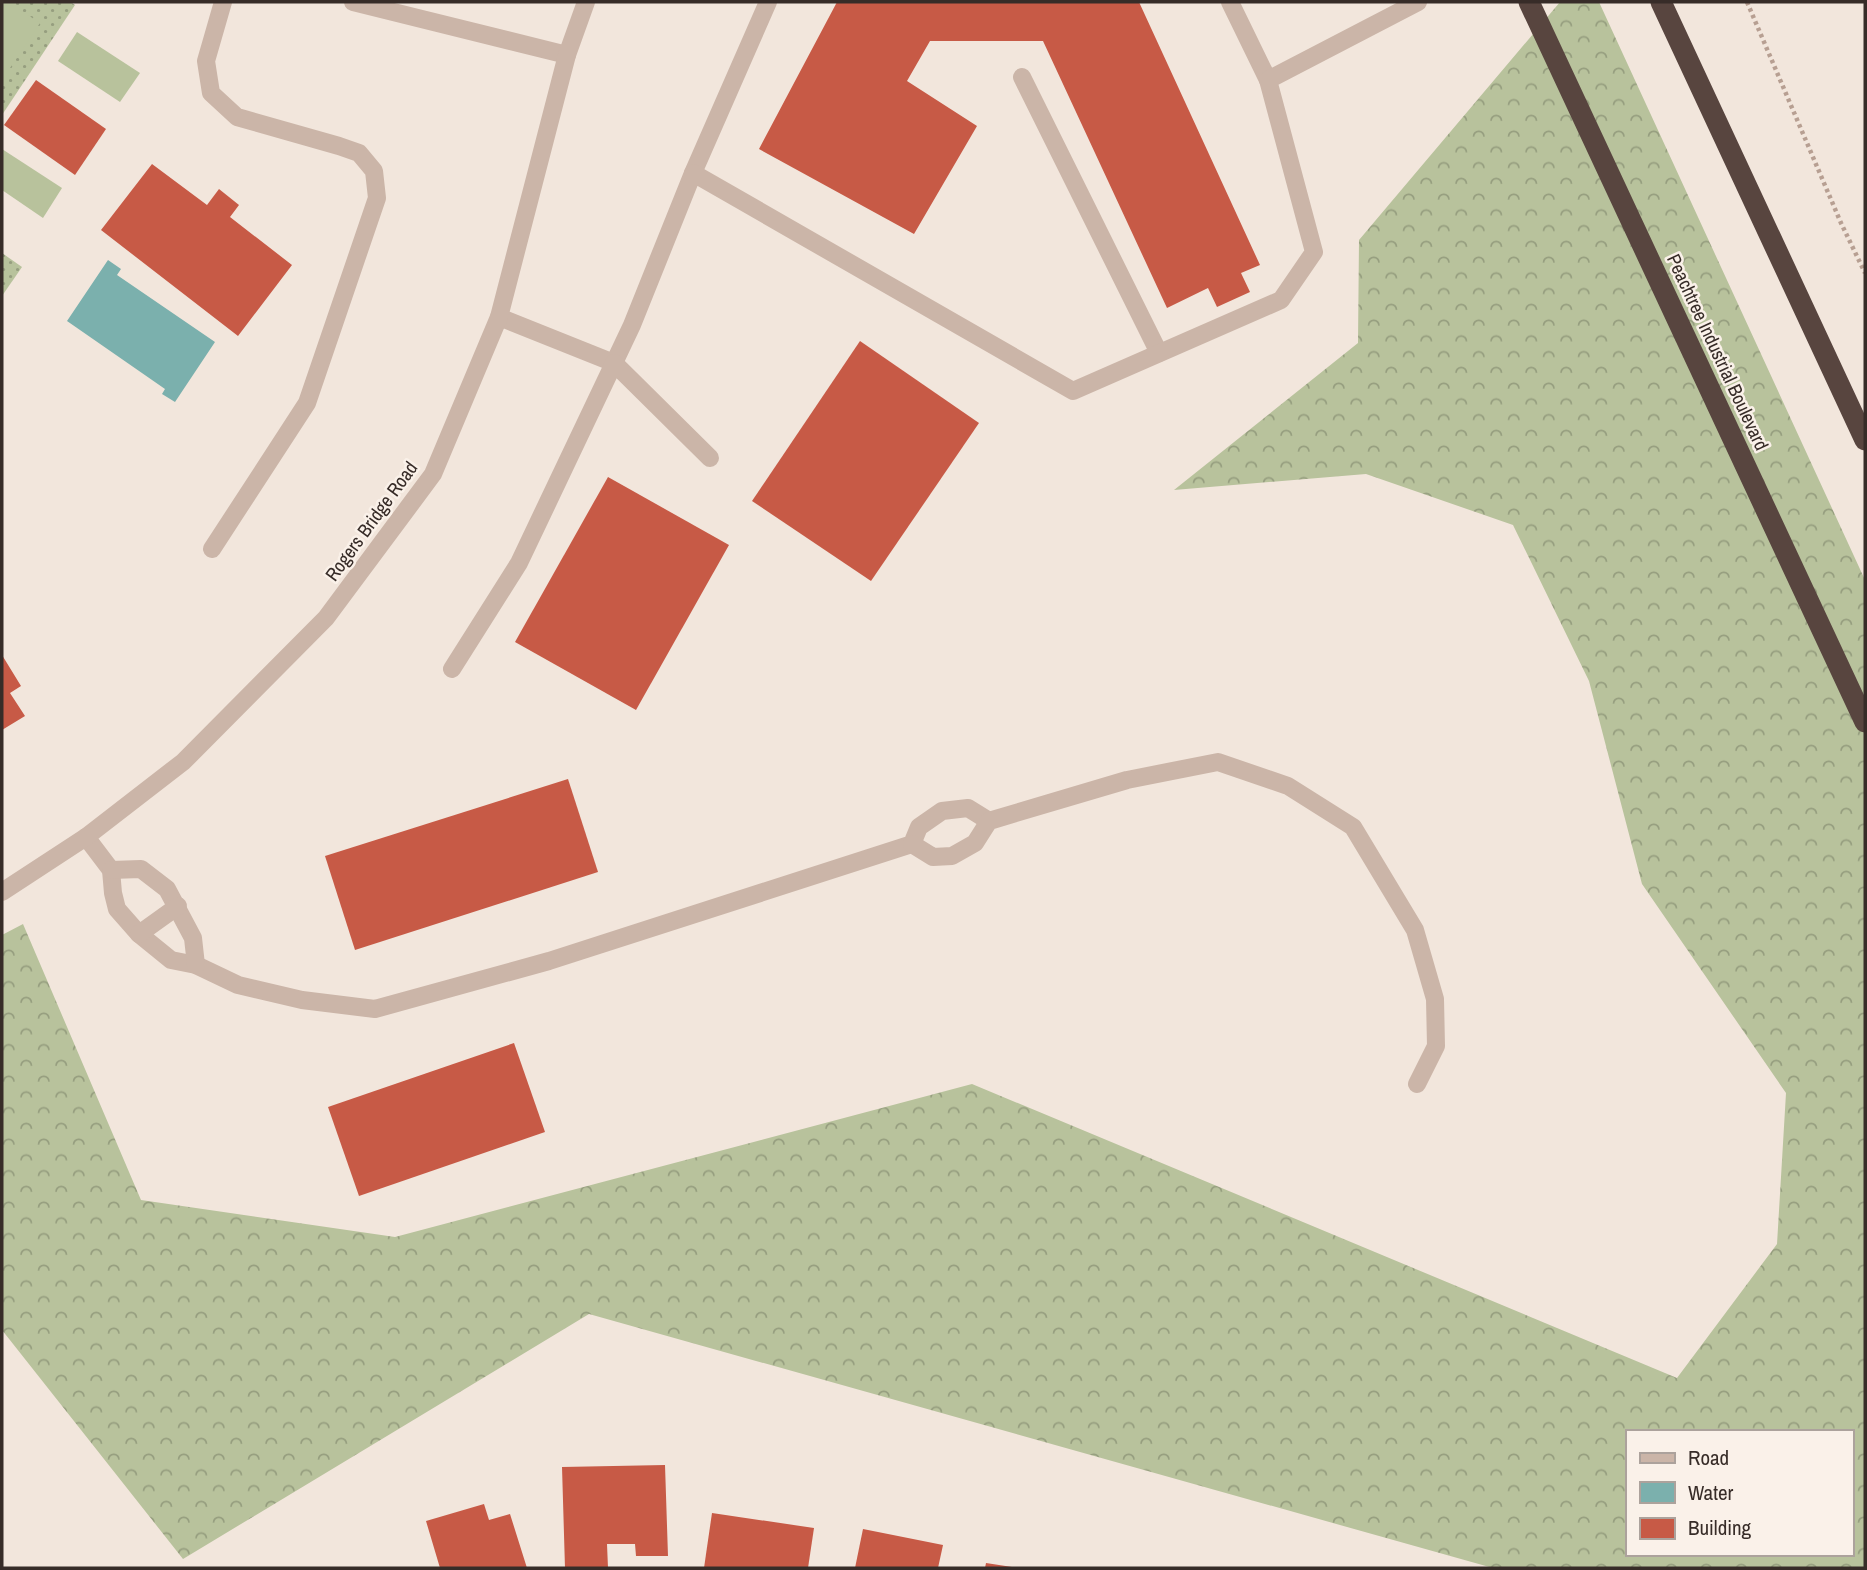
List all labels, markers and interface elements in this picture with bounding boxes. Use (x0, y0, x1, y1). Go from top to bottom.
street label: Peachtree Industrial Boulevard (1661, 250, 1775, 454)
street label: Rogers Bridge Road (319, 456, 423, 586)
legend (1626, 1430, 1853, 1556)
text: Road (1688, 1443, 1729, 1472)
text: Water (1688, 1478, 1734, 1507)
text: Building (1688, 1513, 1752, 1542)

